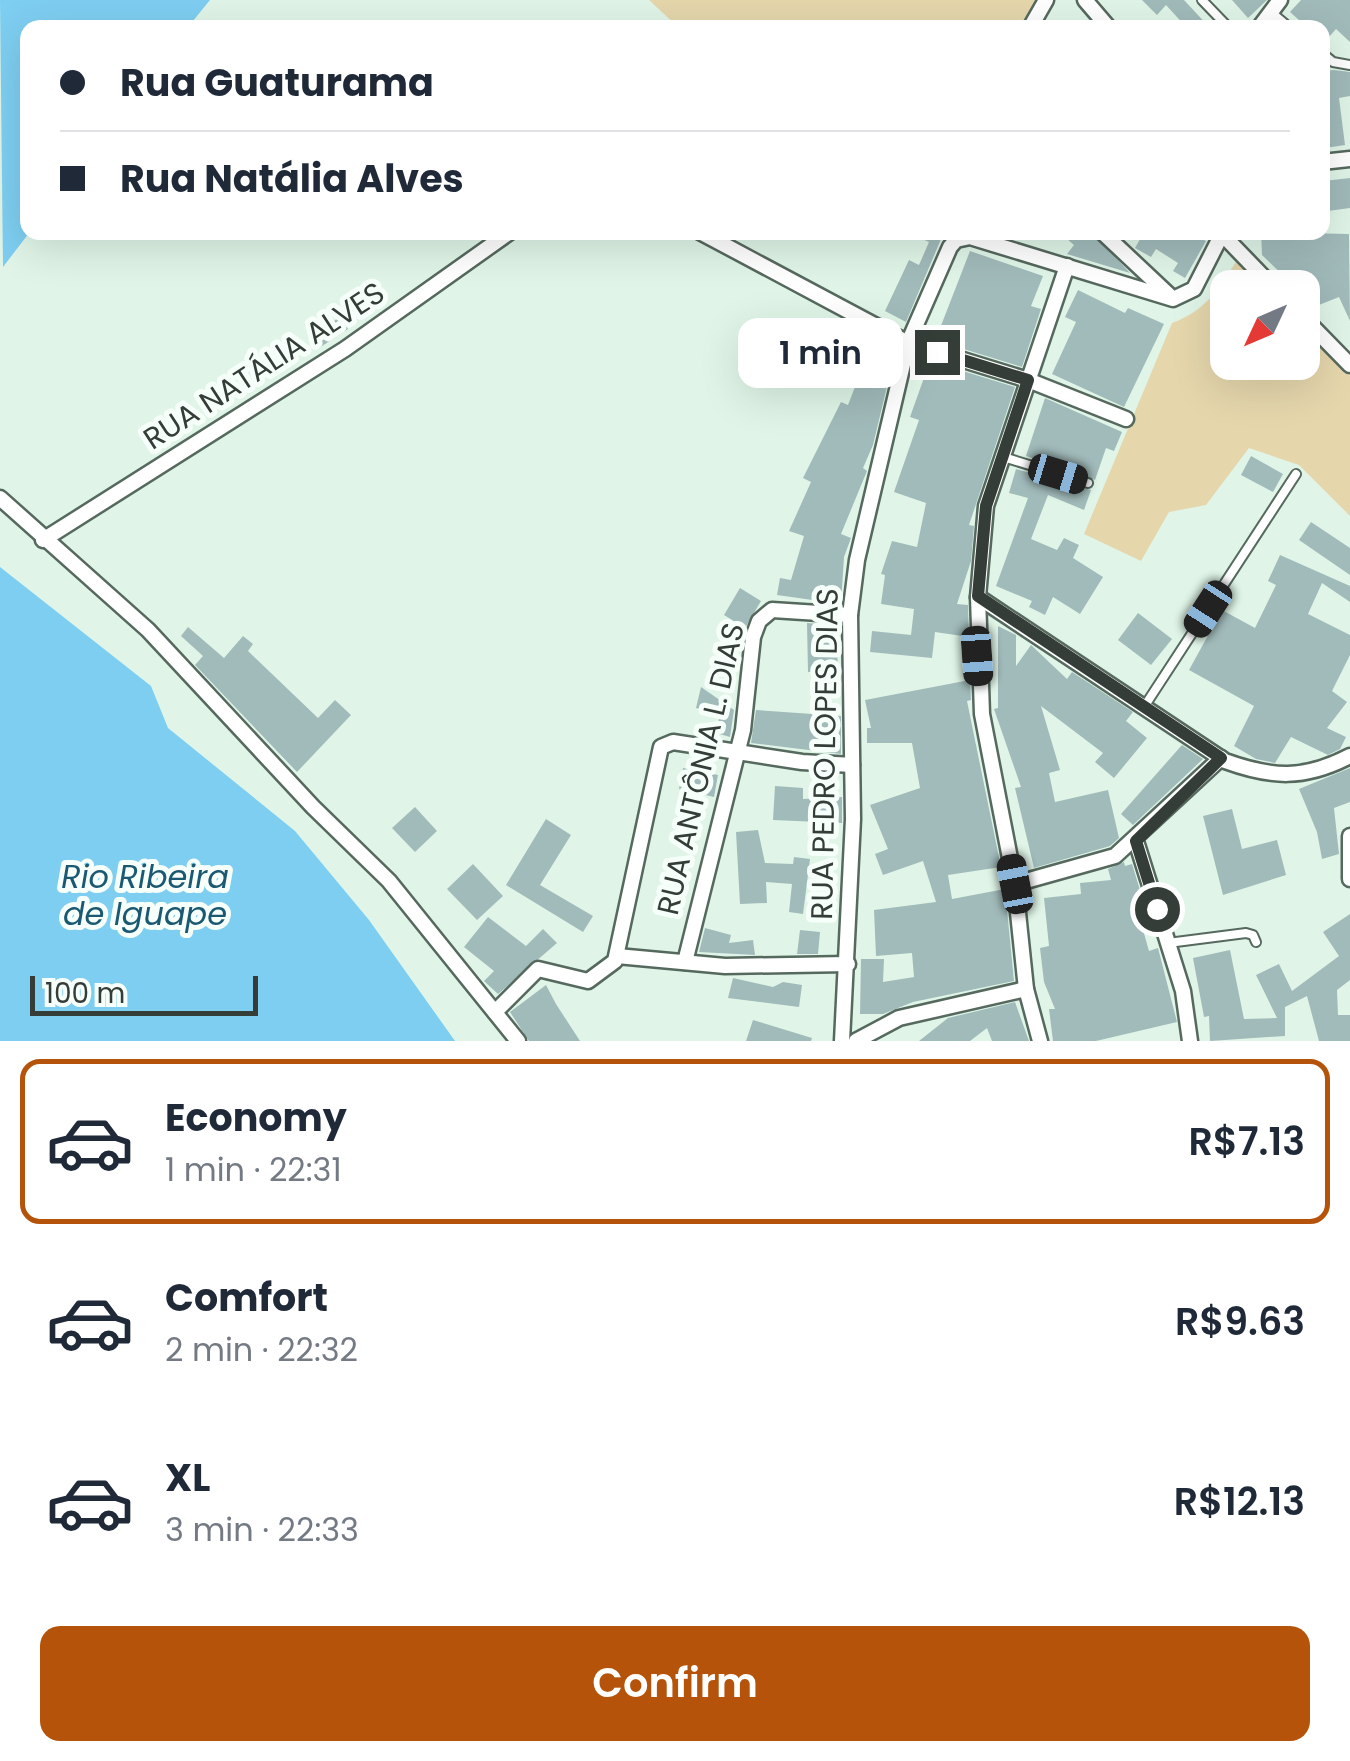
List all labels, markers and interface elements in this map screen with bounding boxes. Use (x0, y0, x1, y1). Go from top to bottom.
text: Rua Guaturama (120, 56, 434, 109)
text: Rua Natália Alves (120, 152, 464, 205)
north arrow (1210, 270, 1320, 380)
map controls (1210, 270, 1320, 380)
street label: RUA NATÁLIA ALVES (135, 271, 393, 460)
callout: 1 min (737, 317, 902, 387)
text: 1 min (779, 330, 862, 375)
route end (915, 330, 960, 375)
car (1025, 451, 1091, 497)
car (1179, 576, 1237, 642)
street label: RUA PEDRO LOPES DIAS (800, 588, 849, 920)
street label: RUA ANTÔNIA L. DIAS (646, 619, 755, 919)
car (960, 625, 994, 687)
car (995, 852, 1035, 916)
water label: Rio Ribeira de Iguape (61, 854, 229, 936)
route start (1135, 887, 1180, 932)
scale bar (30, 971, 258, 1016)
text: 100 m (45, 974, 125, 1013)
text: Economy (165, 1091, 347, 1144)
icon: car (45, 1097, 135, 1187)
text: R$7.13 (1189, 1115, 1305, 1168)
text: 1 min · 22:31 (165, 1147, 342, 1192)
text: Comfort (165, 1271, 328, 1324)
icon: car (45, 1277, 135, 1367)
text: R$9.63 (1175, 1295, 1305, 1348)
text: 2 min · 22:32 (165, 1327, 358, 1372)
text: XL (165, 1451, 210, 1504)
icon: car (45, 1457, 135, 1547)
text: R$12.13 (1174, 1475, 1305, 1528)
text: 3 min · 22:33 (165, 1507, 359, 1552)
button: Confirm (40, 1626, 1310, 1741)

